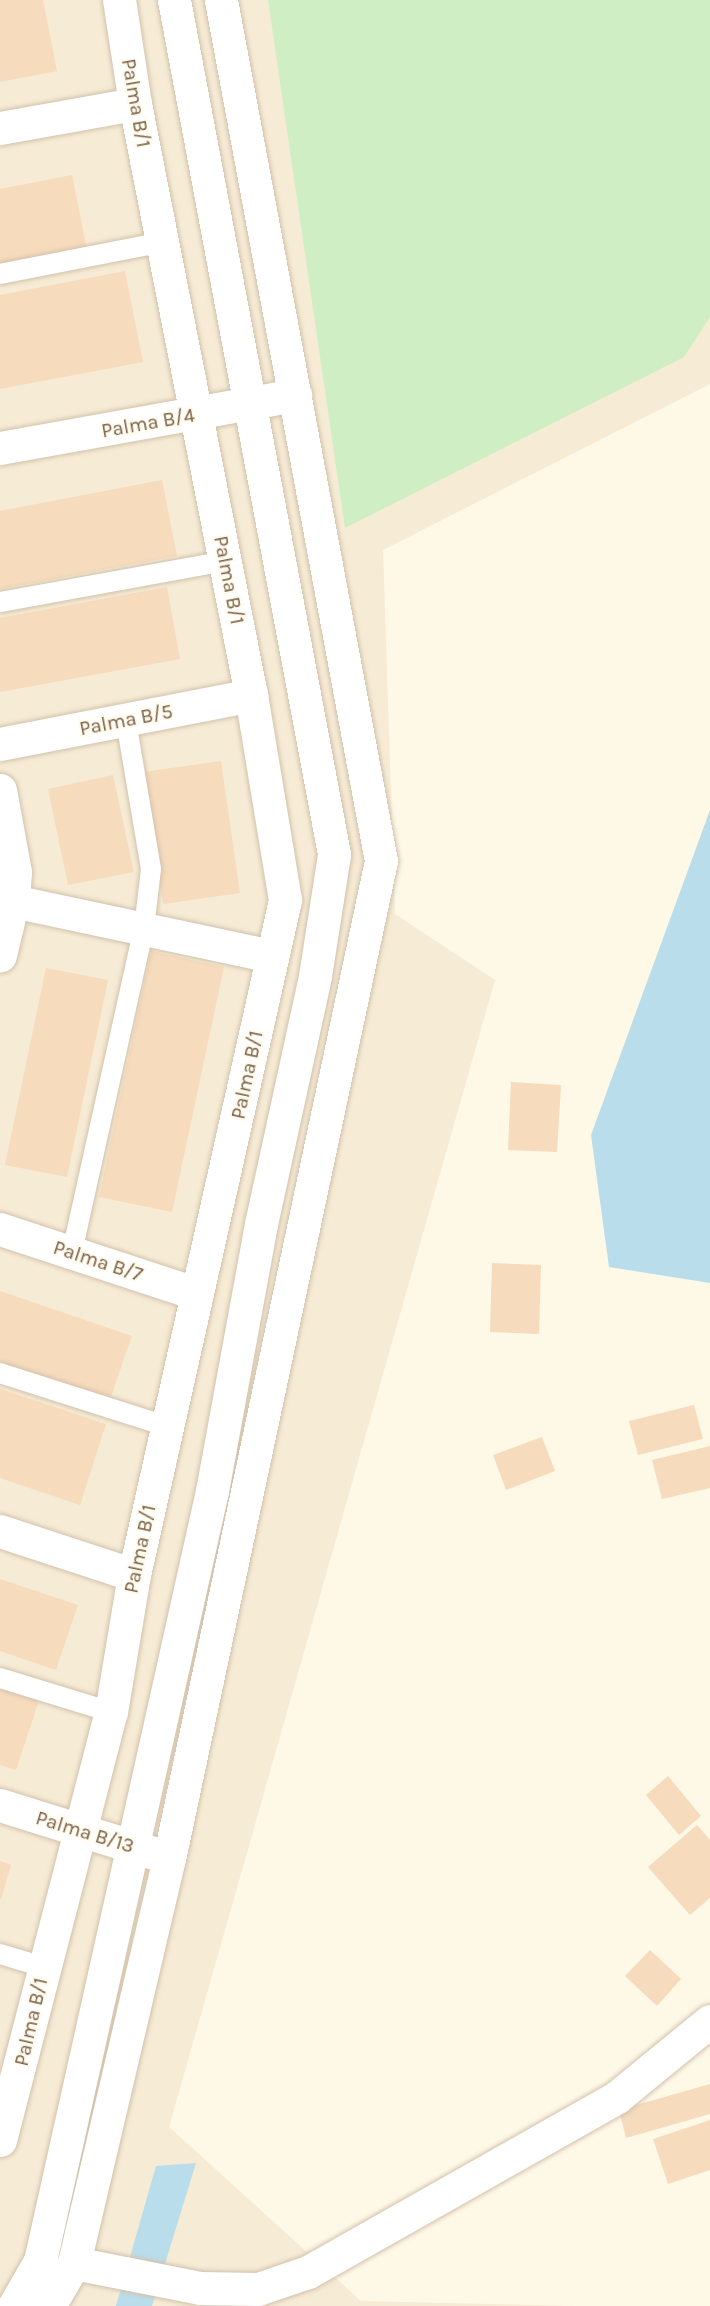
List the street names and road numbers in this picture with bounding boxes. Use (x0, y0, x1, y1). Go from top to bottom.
street label: Palma B/1 (116, 57, 156, 149)
street label: Palma B/4 (99, 403, 197, 443)
street label: Palma B/1 (209, 534, 249, 626)
street label: Palma B/5 (77, 699, 175, 741)
street label: Palma B/1 (226, 1029, 268, 1121)
street label: Palma B/7 (50, 1235, 146, 1287)
street label: Palma B/1 (119, 1503, 161, 1595)
street label: Palma B/13 (33, 1806, 137, 1858)
street label: Palma B/1 (9, 1976, 53, 2068)

